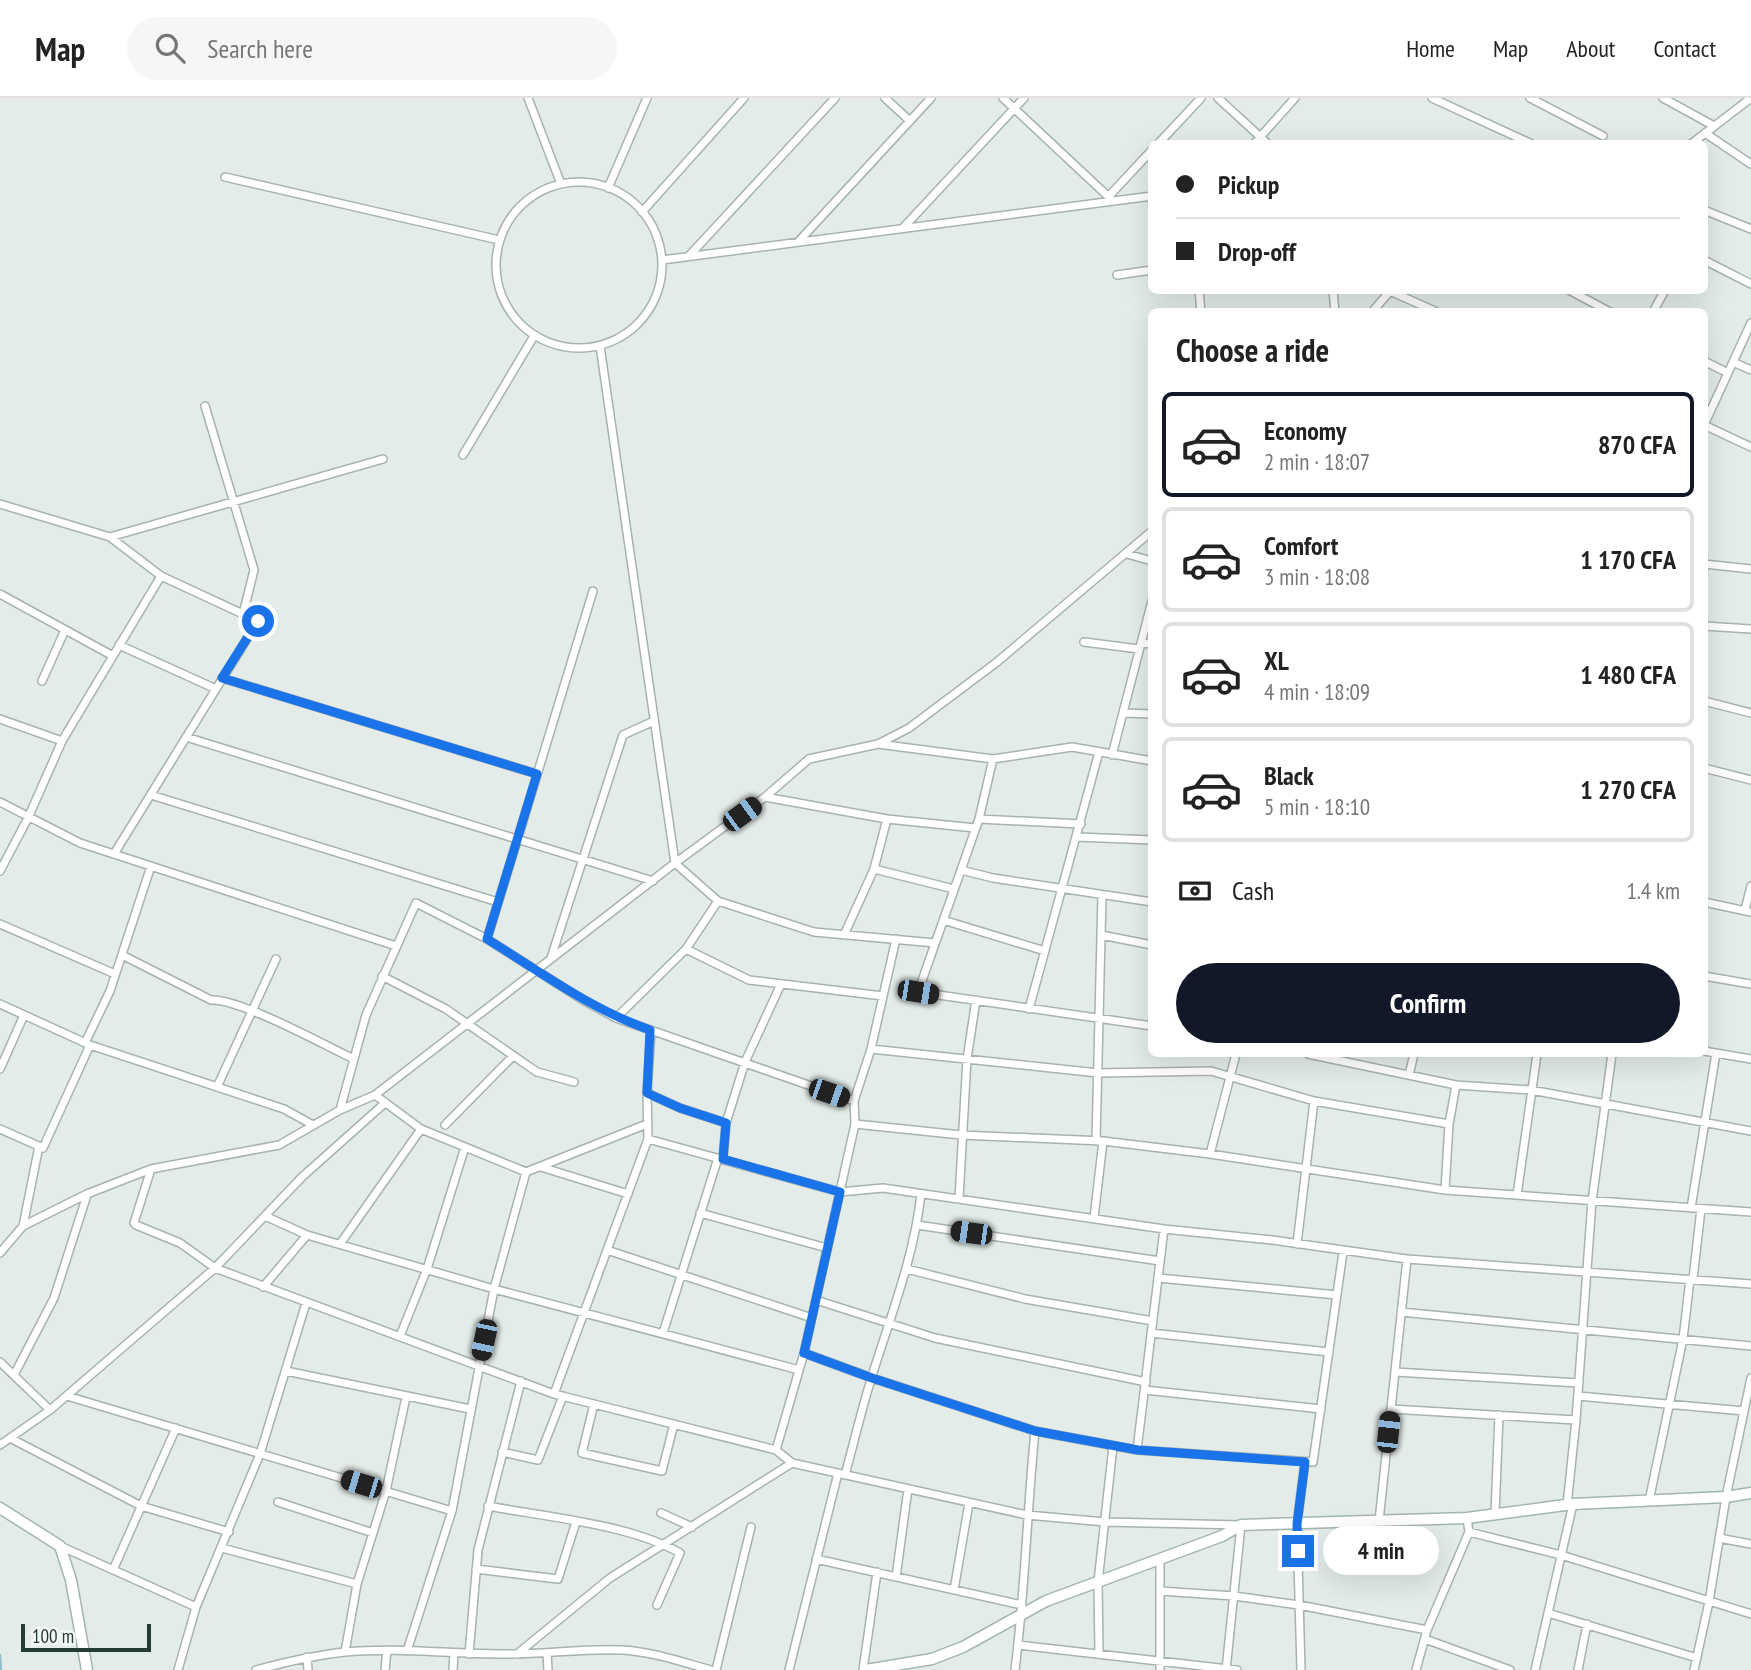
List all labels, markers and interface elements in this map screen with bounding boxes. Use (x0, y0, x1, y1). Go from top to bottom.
search box (127, 17, 617, 80)
text: Map (35, 27, 85, 70)
icon: search (151, 29, 189, 67)
text: Search here (207, 32, 313, 65)
text: Home (1406, 33, 1455, 64)
text: Map (1493, 33, 1528, 64)
text: About (1566, 33, 1615, 64)
text: Contact (1653, 33, 1716, 64)
text: Pickup (1218, 168, 1279, 201)
text: Drop-off (1218, 235, 1296, 268)
text: Choose a ride (1176, 329, 1329, 371)
icon: car (1180, 413, 1243, 476)
text: Economy (1264, 414, 1346, 447)
text: 870 CFA (1598, 428, 1676, 461)
text: 2 min · 18:07 (1264, 447, 1370, 476)
icon: car (1180, 528, 1243, 591)
text: Comfort (1264, 529, 1338, 562)
text: 1 170 CFA (1580, 543, 1676, 576)
text: 3 min · 18:08 (1264, 562, 1370, 591)
route start (242, 605, 274, 637)
icon: car (1180, 643, 1243, 706)
text: XL (1264, 644, 1289, 677)
text: 1 480 CFA (1580, 658, 1676, 691)
text: 4 min · 18:09 (1264, 677, 1370, 706)
icon: car (1180, 758, 1243, 821)
text: Black (1264, 759, 1314, 792)
text: 1 270 CFA (1580, 773, 1676, 806)
text: 5 min · 18:10 (1264, 792, 1370, 821)
car (719, 793, 766, 835)
icon: cash (1176, 872, 1214, 910)
text: Cash (1232, 874, 1274, 907)
text: 1.4 km (1626, 876, 1680, 905)
button: Confirm (1176, 963, 1680, 1043)
car (896, 978, 941, 1006)
car (806, 1076, 853, 1110)
car (949, 1220, 994, 1246)
car (470, 1317, 499, 1363)
car (1376, 1410, 1401, 1454)
car (338, 1468, 385, 1500)
callout: 4 min (1322, 1526, 1438, 1576)
route end (1282, 1535, 1314, 1567)
text: 4 min (1358, 1536, 1404, 1565)
scale bar (21, 1621, 150, 1653)
text: 100 m (32, 1624, 74, 1648)

